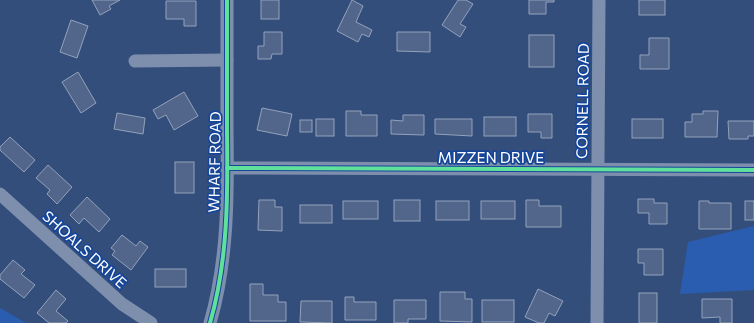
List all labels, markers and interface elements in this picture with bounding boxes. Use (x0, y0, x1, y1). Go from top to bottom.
street label: CORNELL ROAD (572, 43, 592, 159)
street label: WHARF ROAD (204, 111, 224, 213)
street label: MIZZEN DRIVE (438, 148, 544, 166)
street label: SHOALS DRIVE (39, 207, 131, 292)

